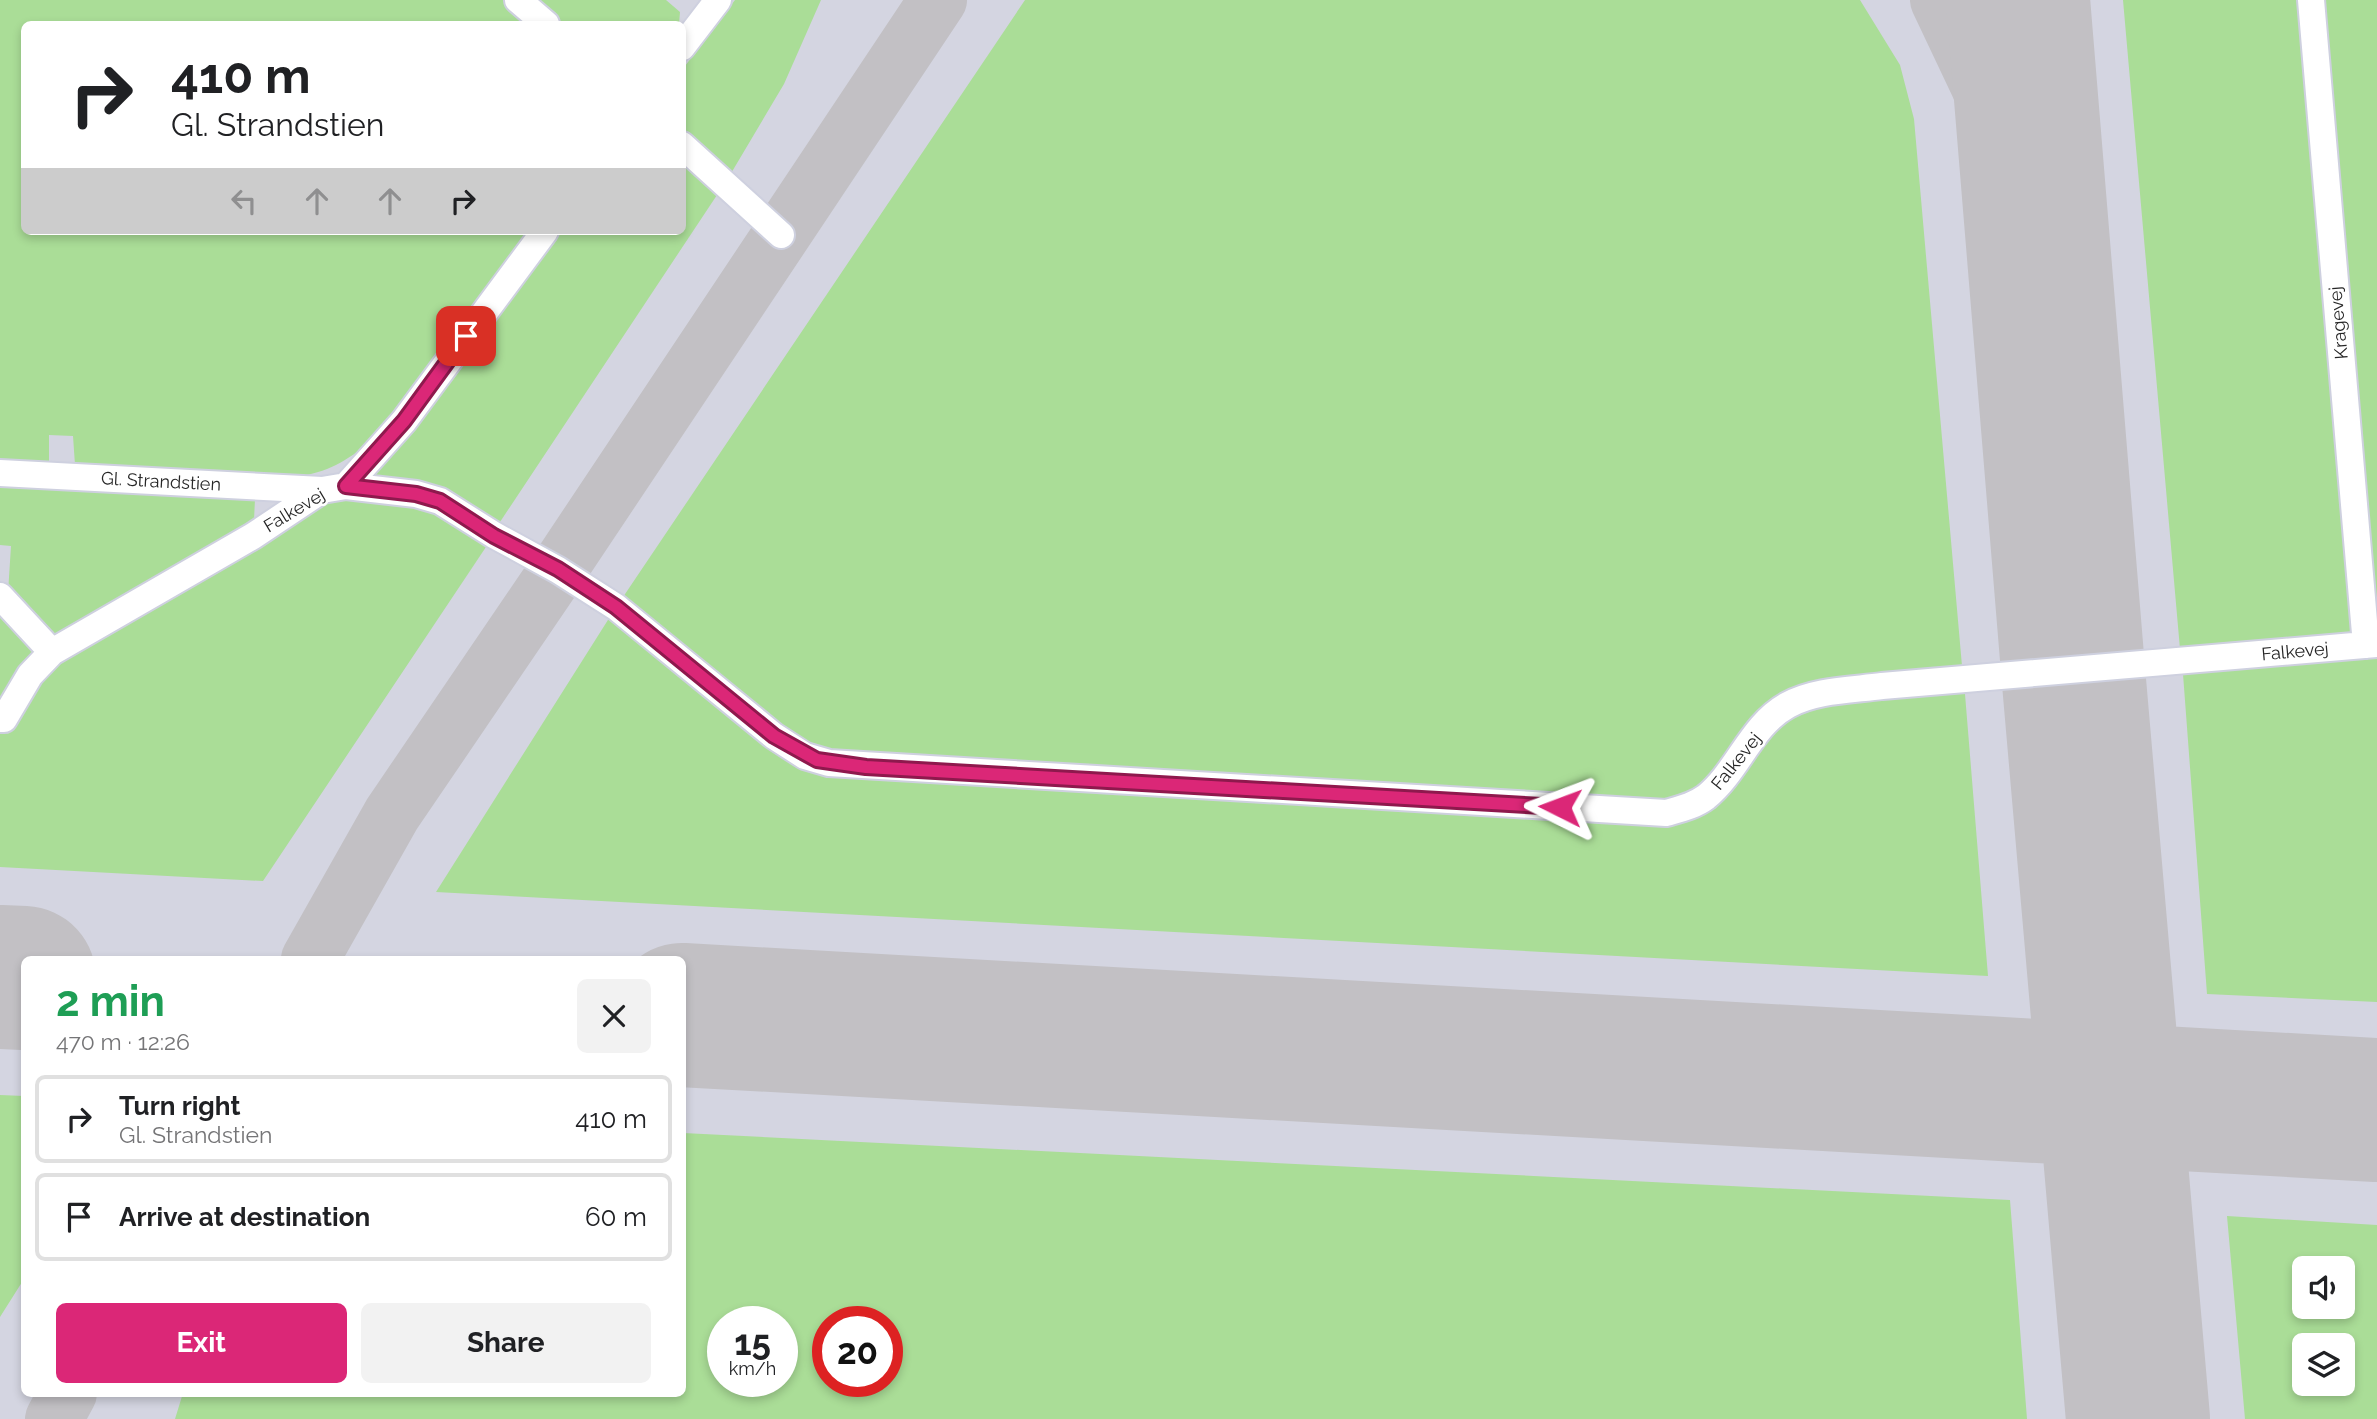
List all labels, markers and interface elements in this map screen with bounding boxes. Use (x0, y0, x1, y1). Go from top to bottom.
text: 410 m (171, 47, 311, 104)
icon: right (56, 49, 147, 140)
text: Gl. Strandstien (171, 106, 384, 143)
icon: left (225, 182, 263, 220)
icon: ahead (298, 182, 336, 220)
icon: ahead (371, 182, 409, 220)
icon: right (444, 182, 482, 220)
street label: Kragevej (2324, 286, 2352, 360)
pin (436, 306, 496, 366)
icon: arrive (447, 317, 485, 355)
street label: Gl. Strandstien (101, 467, 221, 495)
street label: Falkevej (260, 484, 328, 536)
street label: Falkevej (2261, 638, 2329, 664)
street label: Falkevej (1707, 728, 1765, 794)
position arrow (1523, 770, 1597, 844)
text: 2 min (56, 977, 165, 1026)
button: close (577, 979, 651, 1053)
text: 470 m · 12:26 (56, 1028, 190, 1055)
text: Turn right (119, 1091, 240, 1121)
icon: right (60, 1100, 98, 1138)
text: 410 m (575, 1104, 647, 1134)
text: Gl. Strandstien (119, 1121, 272, 1148)
icon: arrive (60, 1198, 98, 1236)
text: Arrive at destination (119, 1202, 370, 1232)
text: 60 m (585, 1202, 647, 1232)
map controls (2292, 1256, 2355, 1396)
button: sound (2292, 1256, 2355, 1319)
button: Exit (56, 1303, 347, 1383)
button: Share (361, 1303, 651, 1383)
speed limit sign: 20 (812, 1306, 903, 1397)
text: 15 (734, 1322, 771, 1363)
button: layers (2292, 1333, 2355, 1396)
text: km/h (729, 1358, 776, 1379)

